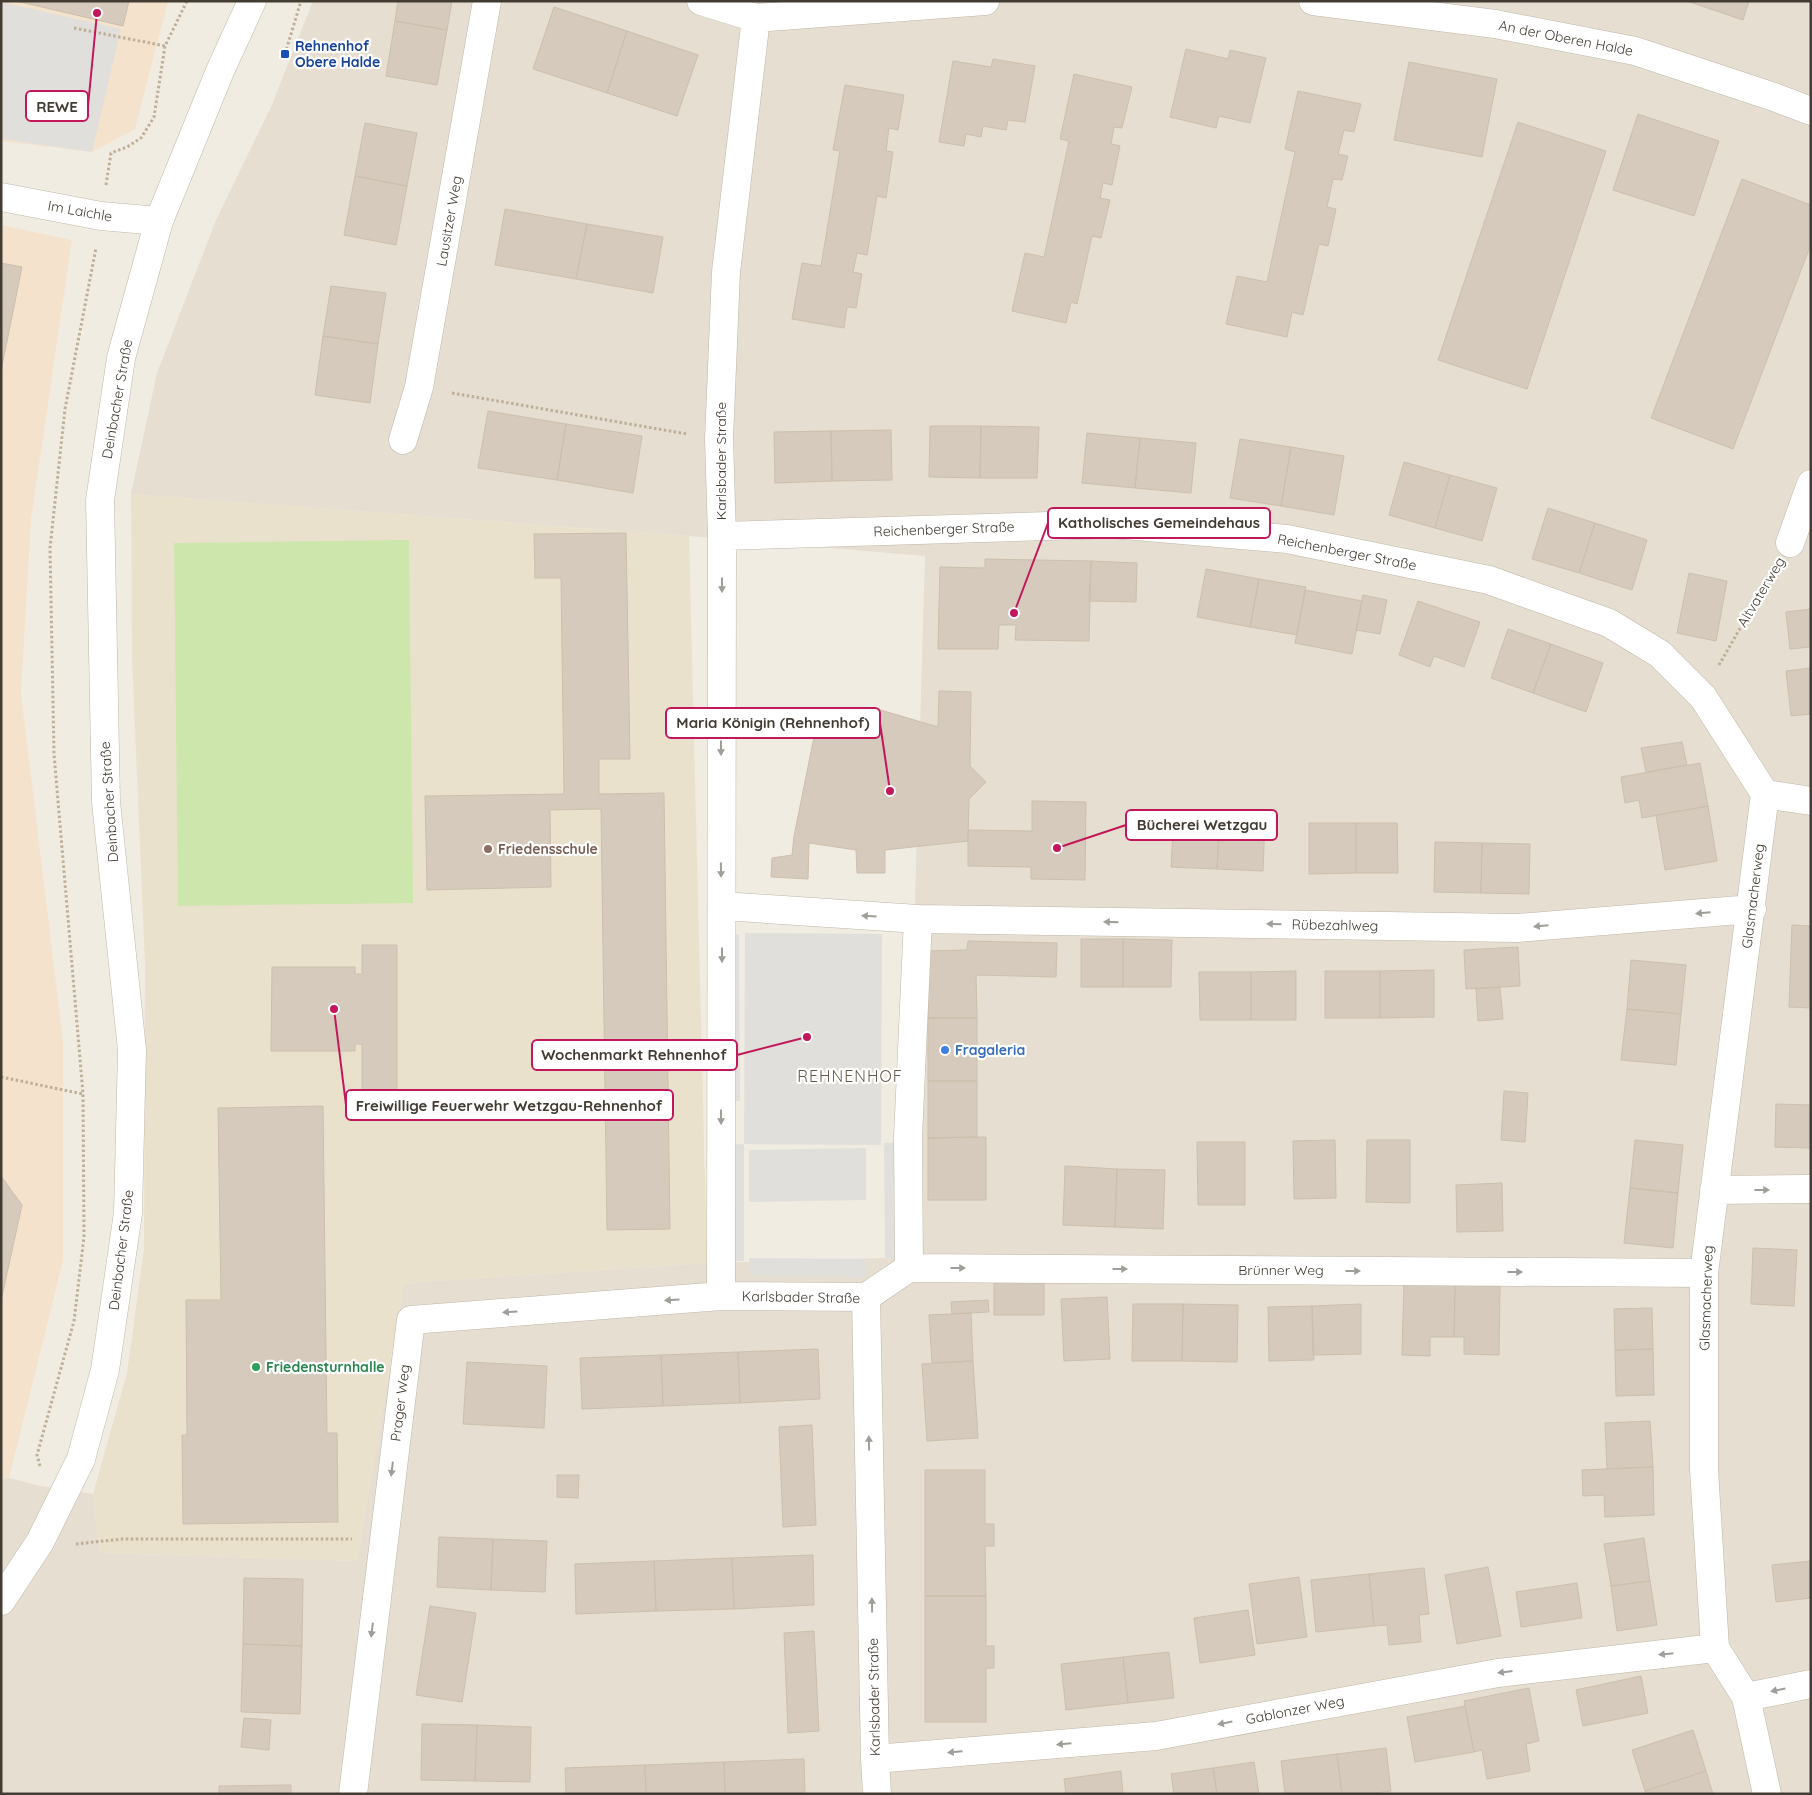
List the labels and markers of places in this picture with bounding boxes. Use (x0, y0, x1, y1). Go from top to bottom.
place label: Rehnenhof Obere Halde (295, 37, 380, 71)
marker: Rehnenhof Obere Halde (279, 48, 291, 60)
callout: REWE (26, 91, 88, 121)
callout: Katholisches Gemeindehaus (1048, 508, 1270, 538)
callout: Maria Königin (Rehnenhof) (666, 708, 880, 738)
callout: Bücherei Wetzgau (1126, 810, 1277, 840)
place label: Friedensschule (498, 840, 598, 858)
marker: Friedensschule (482, 843, 494, 855)
callout: Wochenmarkt Rehnenhof (532, 1040, 737, 1070)
place label: Fragaleria (955, 1041, 1025, 1059)
marker: Fragaleria (939, 1044, 951, 1056)
callout: Freiwillige Feuerwehr Wetzgau-Rehnenhof (346, 1090, 673, 1120)
place label: Friedensturnhalle (266, 1358, 385, 1376)
marker: Friedensturnhalle (250, 1361, 262, 1373)

